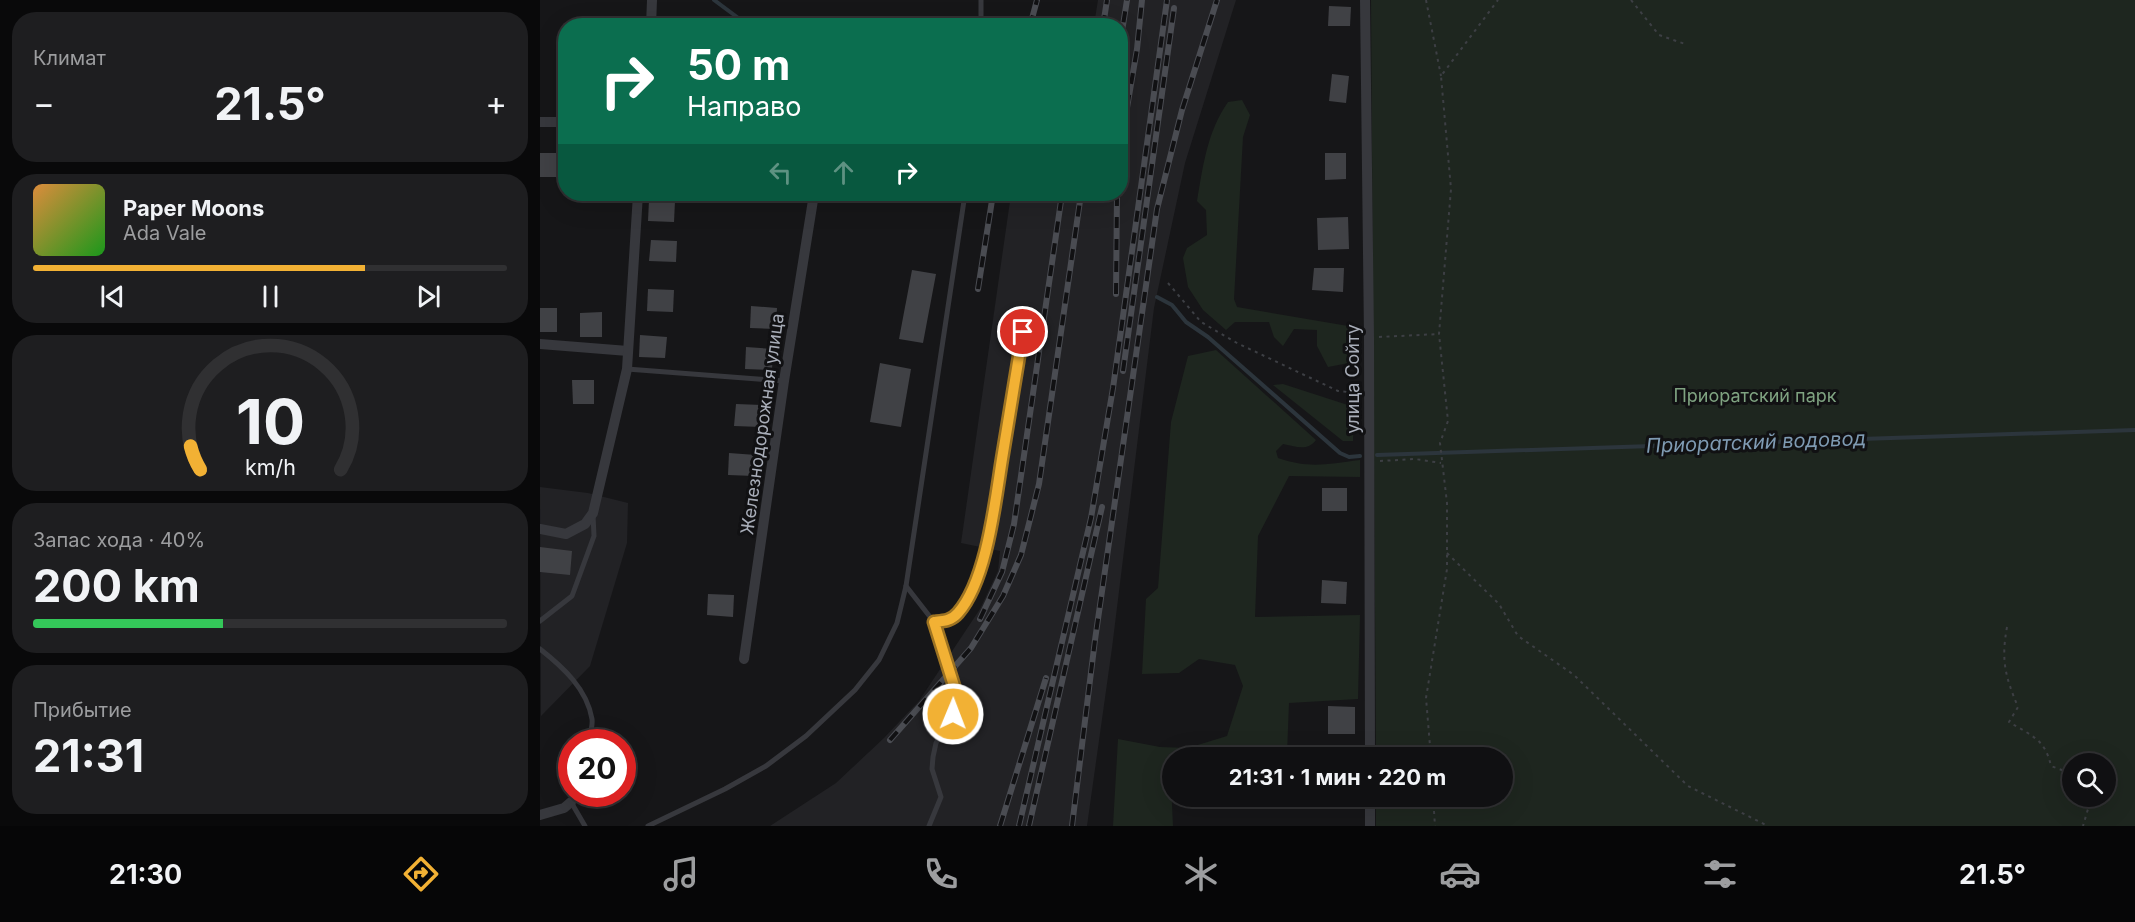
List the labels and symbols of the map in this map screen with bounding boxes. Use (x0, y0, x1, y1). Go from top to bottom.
pin (997, 306, 1048, 357)
street label: Железнодорожная улица (736, 312, 788, 536)
street label: улица Сойту (1342, 324, 1363, 434)
park label: Приоратский парк (1673, 385, 1837, 406)
water label: Приоратский водовод (1646, 426, 1866, 458)
position arrow (921, 682, 985, 746)
speed limit sign: 20 (558, 729, 636, 807)

